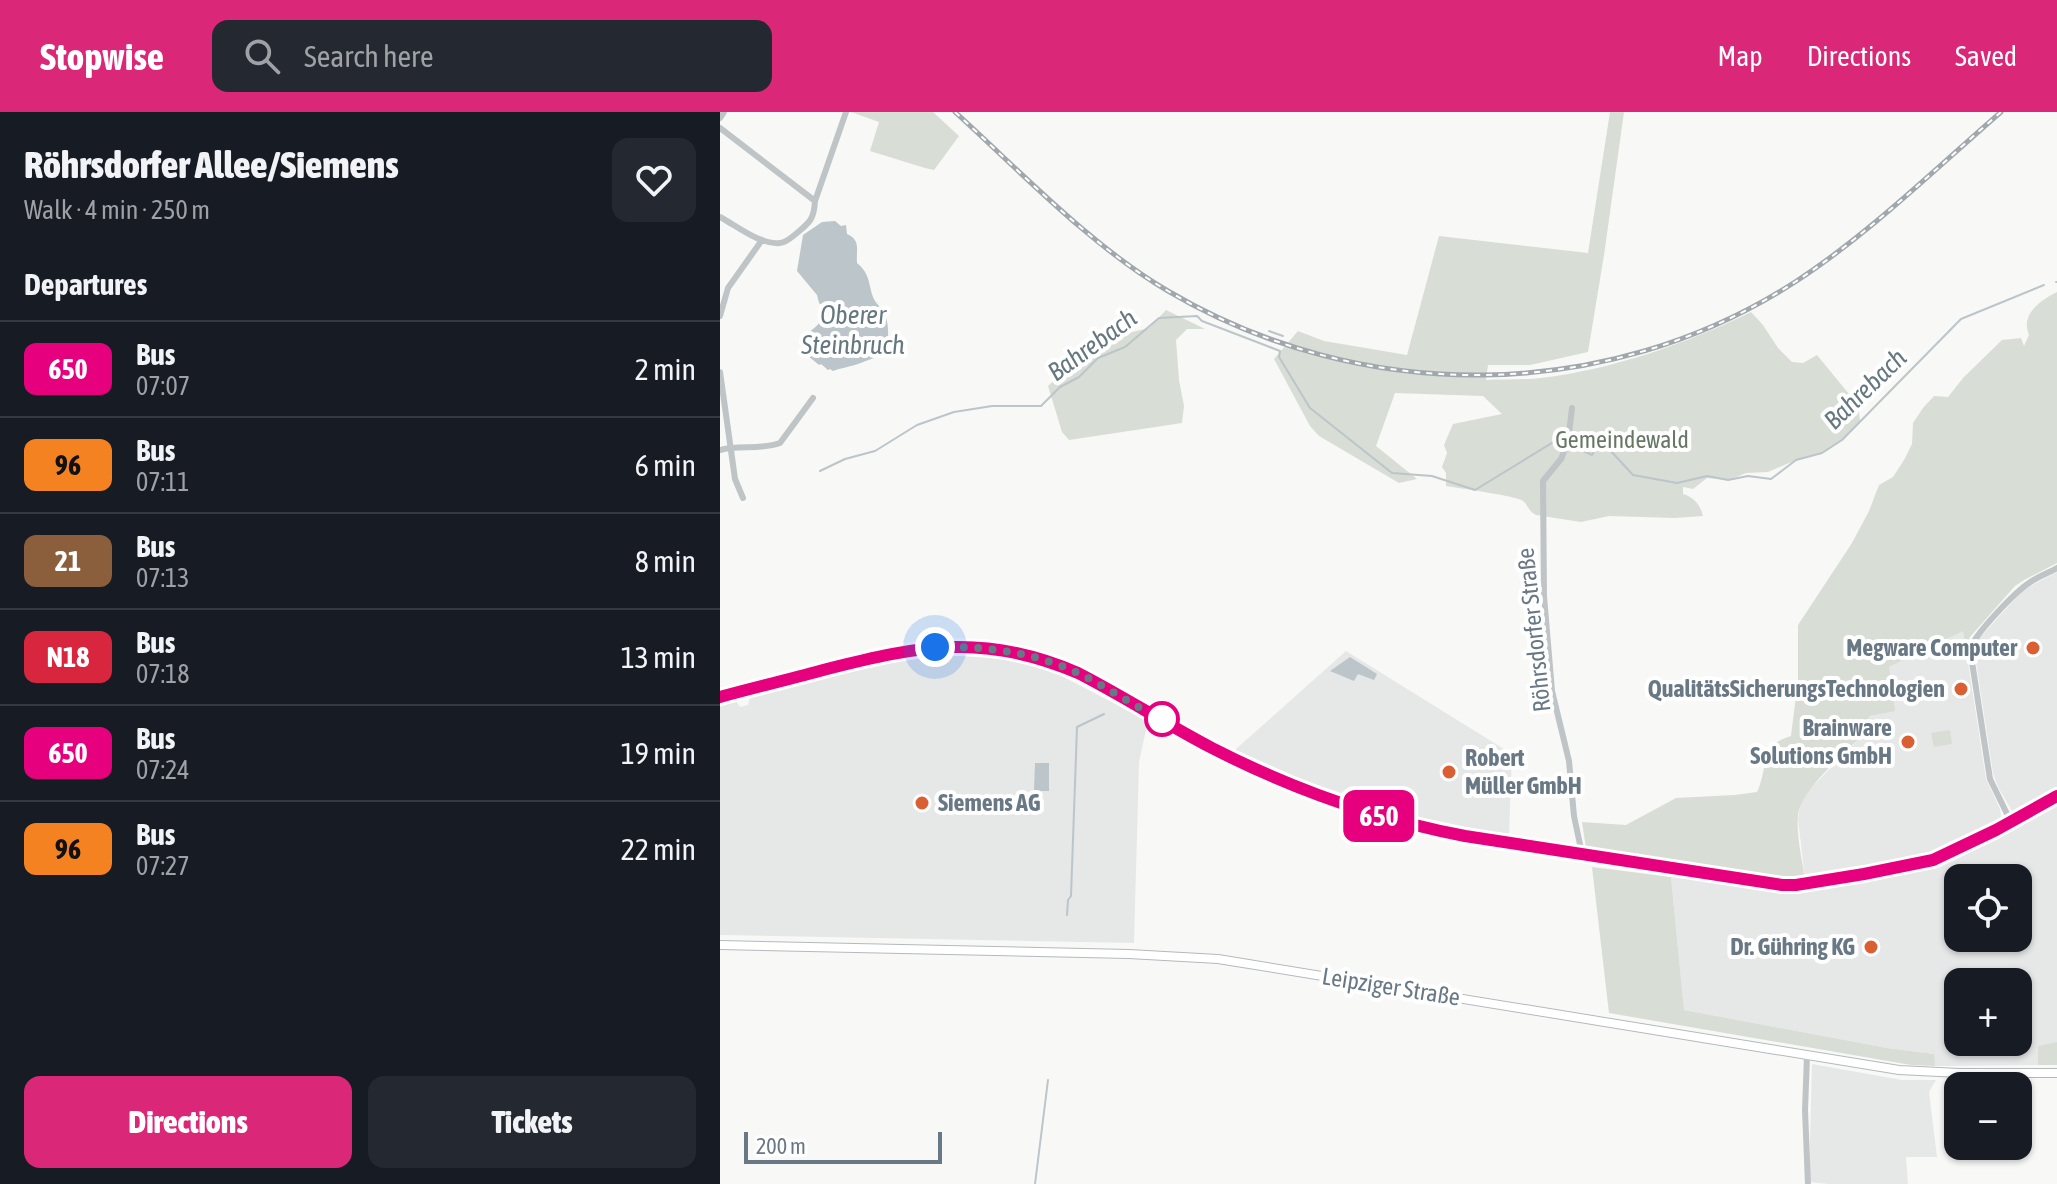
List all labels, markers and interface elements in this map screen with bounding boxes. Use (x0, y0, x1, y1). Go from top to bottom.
search box (212, 20, 772, 92)
icon: search (240, 34, 284, 78)
text: Stopwise (40, 35, 164, 78)
text: Search here (304, 39, 434, 73)
text: Map (1718, 40, 1763, 72)
text: Directions (1807, 40, 1911, 72)
text: Saved (1955, 40, 2017, 72)
button: heart (612, 138, 696, 222)
text: Röhrsdorfer Allee/Siemens (24, 143, 399, 186)
text: Walk · 4 min · 250 m (24, 195, 210, 225)
text: Departures (24, 267, 147, 301)
water label: Oberer Steinbruch (800, 300, 905, 360)
water label: Bahrebach (1042, 303, 1143, 387)
text: Bus (136, 337, 175, 371)
water label: Bahrebach (1818, 342, 1913, 435)
text: 2 min (635, 352, 696, 386)
text: 650 (48, 353, 88, 385)
text: 07:07 (136, 371, 190, 401)
park label: Gemeindewald (1555, 426, 1689, 453)
text: Bus (136, 433, 175, 467)
text: 6 min (635, 448, 696, 482)
text: 96 (55, 449, 81, 481)
text: 07:11 (136, 467, 190, 497)
text: Bus (136, 529, 175, 563)
text: 8 min (635, 544, 696, 578)
text: 21 (55, 545, 81, 577)
street label: Röhrsdorfer Straße (1511, 547, 1556, 713)
text: 07:13 (136, 563, 190, 593)
text: Bus (136, 625, 175, 659)
your location (915, 627, 955, 667)
place label: Megware Computer (1846, 634, 2018, 661)
marker: Megware Computer (2024, 639, 2042, 657)
text: 13 min (621, 640, 696, 674)
text: N18 (47, 641, 89, 673)
text: 07:18 (136, 659, 190, 689)
place label: QualitätsSicherungsTechnologien (1648, 675, 1945, 702)
marker: QualitätsSicherungsTechnologien (1952, 680, 1970, 698)
unlabelled marker (1145, 702, 1179, 736)
place label: Brainware Solutions GmbH (1750, 714, 1892, 769)
text: Bus (136, 721, 175, 755)
marker: Brainware Solutions GmbH (1899, 733, 1917, 751)
text: 19 min (621, 736, 696, 770)
text: 650 (48, 737, 88, 769)
place label: Robert Müller GmbH (1465, 744, 1582, 799)
text: 07:24 (136, 755, 190, 785)
marker: Robert Müller GmbH (1440, 763, 1458, 781)
place label: Siemens AG (938, 789, 1041, 816)
line badge: 650 (1333, 790, 1425, 842)
marker: Siemens AG (913, 794, 931, 812)
text: 650 (1359, 800, 1399, 832)
text: Bus (136, 817, 175, 851)
text: 22 min (621, 832, 696, 866)
text: 96 (55, 833, 81, 865)
text: 07:27 (136, 851, 190, 881)
map controls (1944, 864, 2032, 1160)
button: locate (1944, 864, 2032, 952)
place label: Dr. Gühring KG (1730, 933, 1855, 960)
marker: Dr. Gühring KG (1862, 938, 1880, 956)
street label: Leipziger Straße (1320, 962, 1462, 1011)
button: + (1944, 968, 2032, 1056)
button: − (1944, 1072, 2032, 1160)
button: Directions (24, 1076, 352, 1168)
button: Tickets (368, 1076, 696, 1168)
scale bar (744, 1128, 942, 1164)
text: 200 m (756, 1133, 806, 1159)

